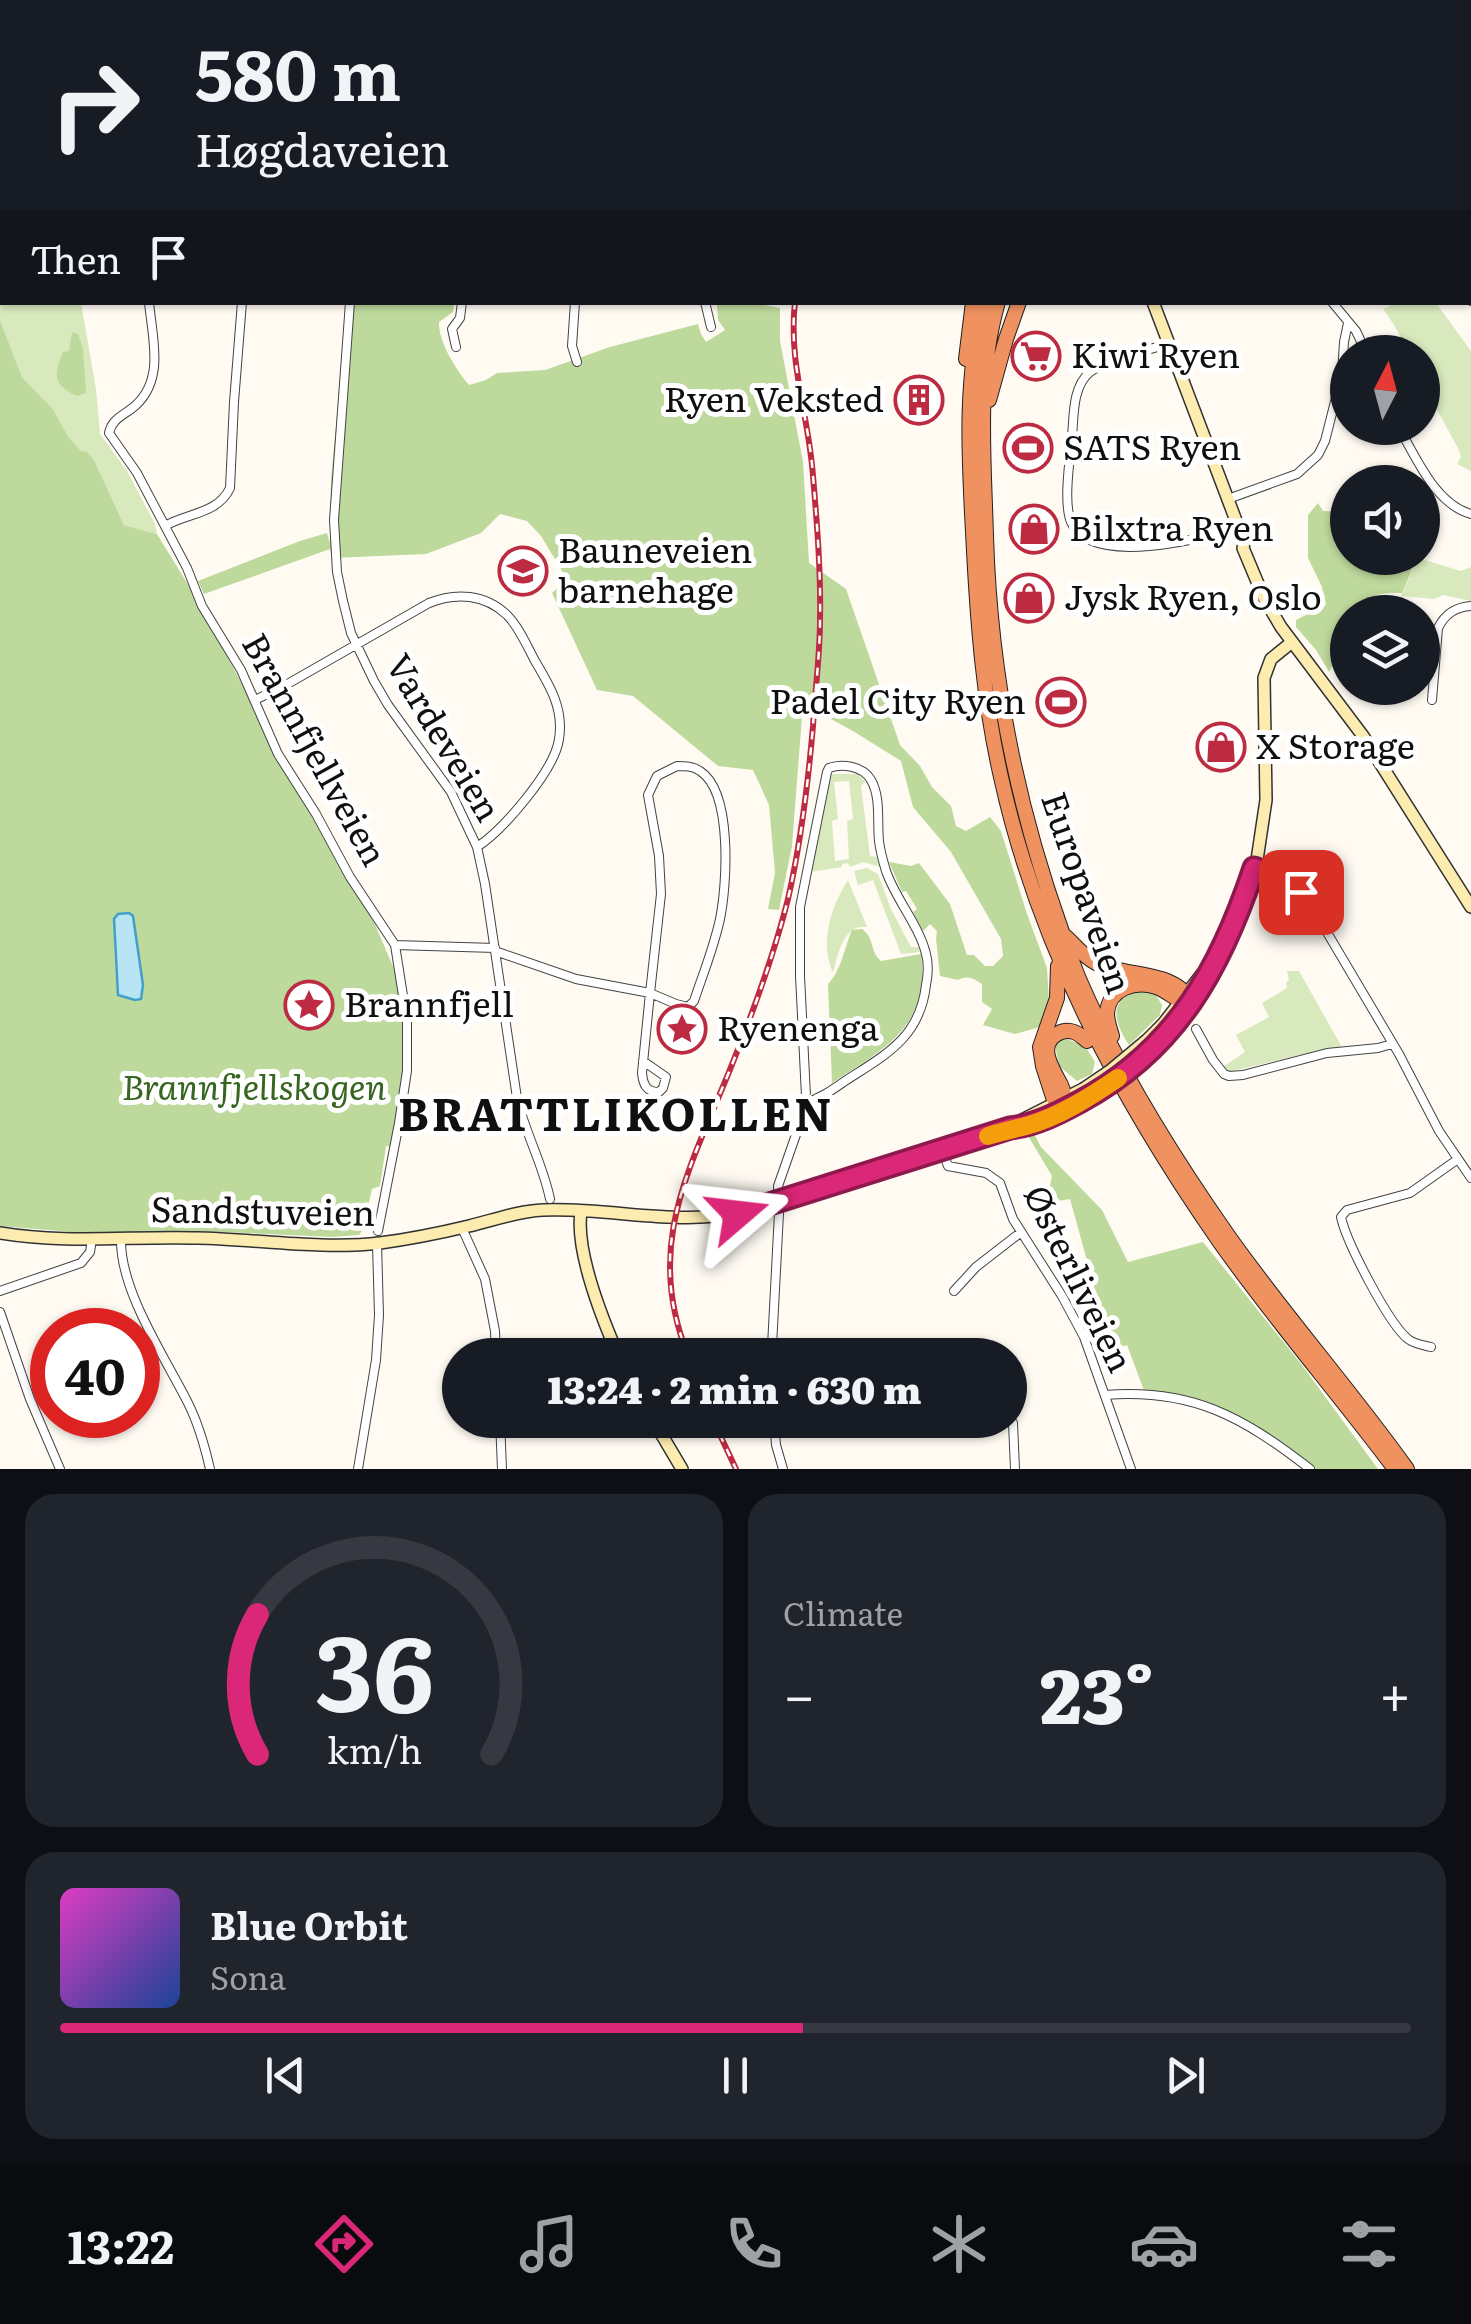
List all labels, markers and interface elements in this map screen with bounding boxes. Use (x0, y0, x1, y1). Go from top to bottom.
text: 580 m (195, 19, 401, 123)
icon: right (30, 40, 160, 170)
text: Høgdaveien (195, 114, 449, 181)
text: Then (30, 229, 121, 286)
icon: arrive (141, 230, 196, 285)
place label: Kiwi Ryen (1071, 327, 1240, 379)
supermarket icon: Kiwi Ryen (1010, 330, 1062, 382)
north arrow (1330, 335, 1440, 445)
map controls (1330, 335, 1440, 705)
place label: Ryen Veksted (664, 371, 884, 423)
building icon: Ryen Veksted (893, 374, 945, 426)
place label: SATS Ryen (1063, 419, 1242, 471)
sports icon: SATS Ryen (1002, 422, 1054, 474)
button: sound (1330, 465, 1440, 575)
place label: Bilxtra Ryen (1069, 500, 1274, 552)
shop icon: Bilxtra Ryen (1008, 503, 1060, 555)
place label: Bauneveien barnehage (558, 522, 753, 614)
school or university icon: Bauneveien barnehage (497, 545, 549, 597)
place label: Jysk Ryen, Oslo (1064, 569, 1322, 621)
shop icon: Jysk Ryen, Oslo (1003, 572, 1055, 624)
button: layers (1330, 595, 1440, 705)
street label: Brannfjellveien (231, 623, 402, 874)
street label: Vardeveien (375, 643, 516, 830)
place label: Padel City Ryen (770, 673, 1026, 725)
sports icon: Padel City Ryen (1035, 676, 1087, 728)
place label: X Storage (1256, 718, 1415, 770)
shop icon: X Storage (1195, 721, 1247, 773)
street label: Europaveien (1030, 784, 1148, 1000)
pin (1259, 850, 1344, 935)
icon: arrive (1274, 865, 1329, 920)
place label: Brannfjell (344, 976, 514, 1028)
place icon: Brannfjell (283, 979, 335, 1031)
place label: Ryenenga (717, 1000, 879, 1052)
place icon: Ryenenga (656, 1003, 708, 1055)
park label: Brannfjellskogen (122, 1059, 386, 1111)
district label: BRATTLIKOLLEN (398, 1078, 834, 1145)
position arrow (686, 1162, 790, 1266)
street label: Østerliveien (1013, 1175, 1148, 1380)
street label: Sandstuveien (150, 1181, 376, 1237)
speed limit sign: 40 (30, 1308, 160, 1438)
text: 13:24 · 2 min · 630 m (548, 1359, 921, 1416)
text: Climate (783, 1588, 903, 1636)
text: 36 (315, 1590, 433, 1744)
text: 23° (1040, 1636, 1154, 1747)
text: − (783, 1651, 815, 1733)
text: + (1379, 1651, 1411, 1733)
text: km/h (326, 1722, 422, 1775)
text: Blue Orbit (210, 1895, 408, 1952)
text: Sona (210, 1952, 286, 2000)
icon: previous (258, 2048, 313, 2103)
icon: pause (708, 2048, 763, 2103)
icon: next (1158, 2048, 1213, 2103)
icon: directions (309, 2209, 379, 2279)
icon: music (514, 2209, 584, 2279)
icon: phone (719, 2209, 789, 2279)
icon: climate (924, 2209, 994, 2279)
icon: car (1129, 2209, 1199, 2279)
icon: filters (1334, 2209, 1404, 2279)
text: 13:22 (67, 2211, 174, 2278)

